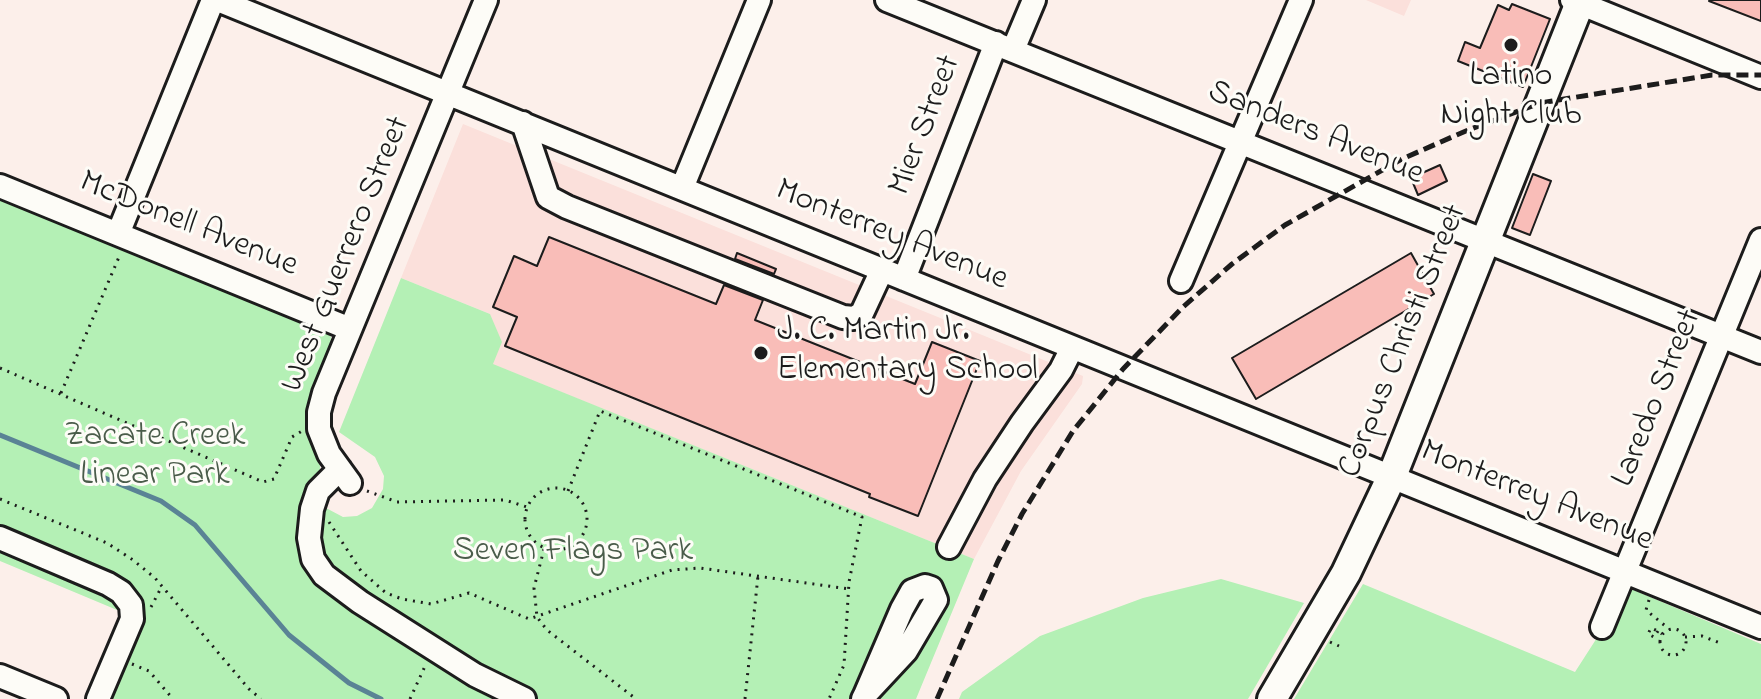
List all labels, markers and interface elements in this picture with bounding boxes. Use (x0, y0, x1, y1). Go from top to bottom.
marker: Latino Night Club (1502, 36, 1520, 54)
street label: Mier Street (882, 50, 972, 202)
place label: Latino Night Club (1441, 58, 1581, 138)
street label: Sanders Avenue (1201, 73, 1429, 197)
street label: West Guerrero Street (274, 111, 422, 399)
street label: McDonell Avenue (73, 164, 303, 288)
street label: Monterrey Avenue (769, 172, 1013, 302)
street label: Corpus Christi Street (1332, 199, 1478, 485)
street label: Laredo Street (1605, 304, 1713, 494)
place label: J. C. Martin Jr. Elementary School (777, 313, 1038, 392)
marker: J. C. Martin Jr. Elementary School (752, 344, 770, 362)
park label: Zacate Creek Linear Park (65, 418, 245, 498)
street label: Monterrey Avenue (1414, 433, 1658, 563)
park label: Seven Flags Park (453, 533, 693, 573)

